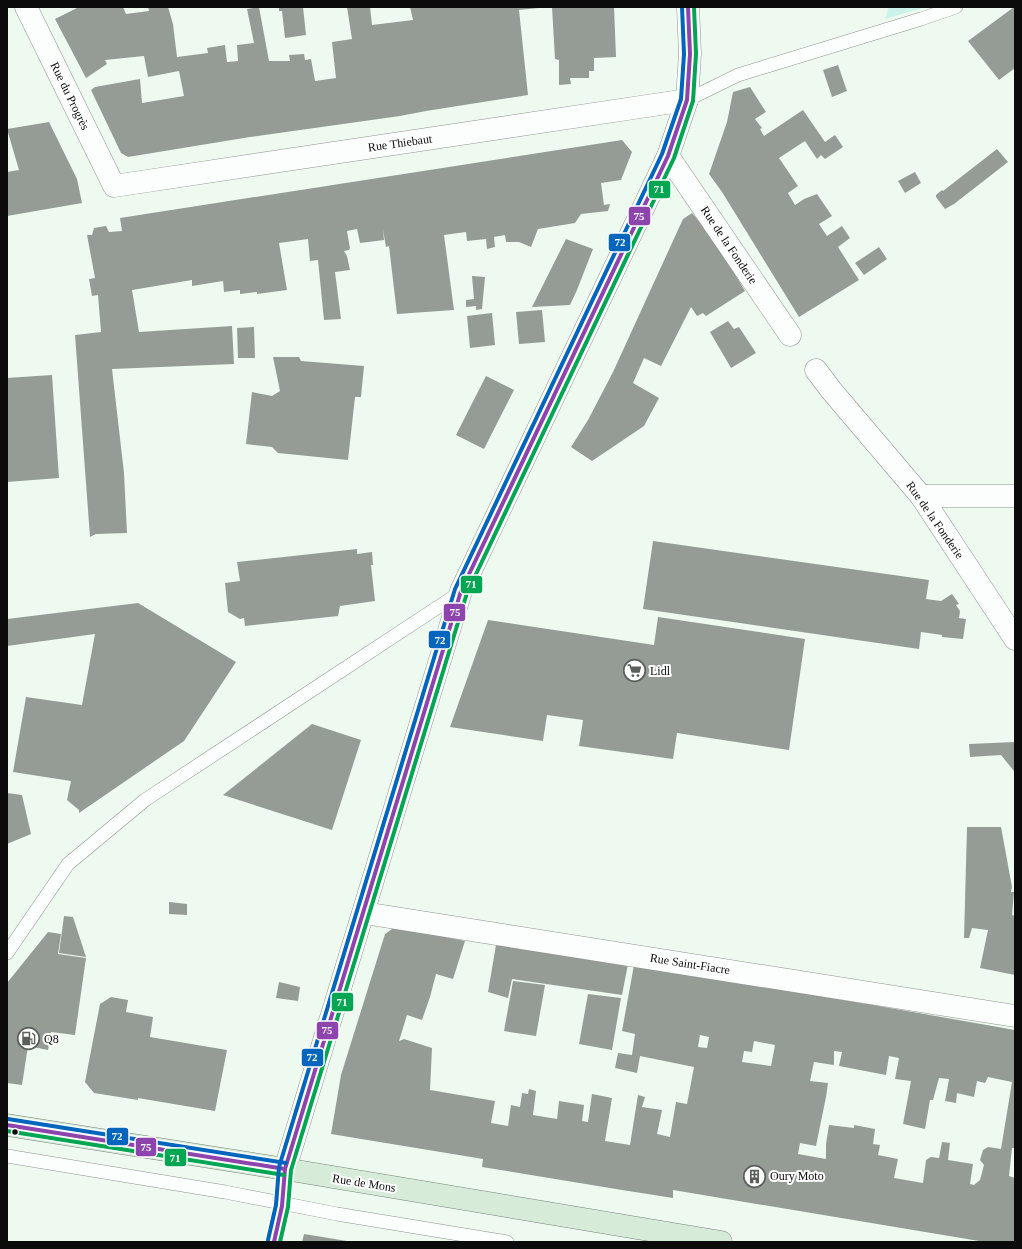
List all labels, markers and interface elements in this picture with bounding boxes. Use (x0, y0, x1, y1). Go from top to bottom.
street label: Rue du Progrès (47, 60, 93, 133)
street label: Rue Thiebaut (367, 131, 434, 154)
line badge: 71 (648, 180, 671, 199)
text: 71 (654, 183, 665, 195)
street label: Rue de la Fonderie (698, 203, 760, 287)
line badge: 75 (628, 206, 651, 226)
text: 75 (634, 210, 645, 222)
line badge: 72 (608, 233, 631, 252)
text: 72 (615, 236, 626, 248)
street label: Rue de la Fonderie (903, 479, 967, 561)
line badge: 71 (460, 575, 483, 594)
text: 71 (466, 578, 477, 590)
line badge: 75 (443, 603, 466, 622)
text: 75 (450, 606, 461, 618)
line badge: 72 (428, 630, 451, 649)
text: 72 (435, 634, 446, 646)
supermarket icon: Lidl (622, 658, 648, 684)
place label: Lidl (650, 664, 671, 678)
street label: Rue Saint-Fiacre (649, 951, 731, 977)
line badge: 71 (331, 992, 354, 1012)
text: 71 (337, 996, 348, 1008)
line badge: 75 (316, 1021, 339, 1040)
text: 75 (322, 1024, 333, 1036)
fuel station icon: Q8 (15, 1026, 41, 1052)
place label: Q8 (44, 1032, 59, 1046)
line badge: 72 (301, 1048, 324, 1067)
text: 72 (307, 1051, 318, 1063)
unlabelled marker (10, 1127, 20, 1137)
line badge: 72 (106, 1127, 129, 1146)
text: 72 (112, 1130, 123, 1142)
line badge: 75 (135, 1137, 157, 1157)
text: 75 (141, 1141, 152, 1153)
line badge: 71 (164, 1148, 187, 1167)
text: 71 (170, 1152, 181, 1164)
building icon: Oury Moto (741, 1163, 767, 1189)
place label: Oury Moto (770, 1169, 824, 1183)
street label: Rue de Mons (331, 1171, 397, 1195)

